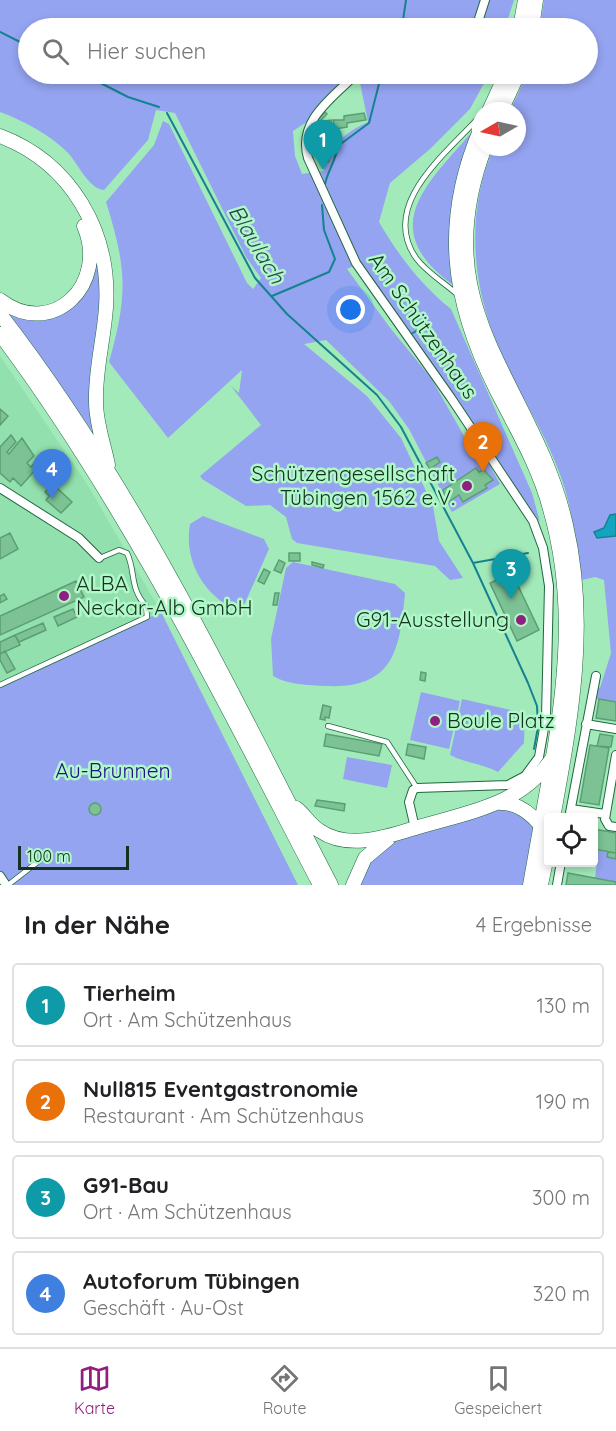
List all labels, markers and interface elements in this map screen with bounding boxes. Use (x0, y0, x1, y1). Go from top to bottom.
search box (18, 18, 598, 84)
icon: search (39, 35, 72, 68)
text: Hier suchen (87, 37, 206, 65)
north arrow (472, 102, 526, 156)
pin: 1 (304, 120, 342, 170)
water label: Blaulach (223, 199, 292, 289)
street label: Am Schützenhaus (364, 247, 484, 403)
your location (336, 295, 365, 324)
pin: 2 (464, 422, 502, 472)
pin: 4 (32, 450, 72, 499)
place label: Schützengesellschaft Tübingen 1562 e.V. (251, 460, 455, 510)
marker: Schützengesellschaft Tübingen 1562 e.V. (460, 479, 474, 493)
pin: 3 (492, 550, 530, 599)
place label: ALBA Neckar-Alb GmbH (76, 570, 253, 620)
marker: ALBA Neckar-Alb GmbH (57, 589, 71, 603)
place label: G91-Ausstellung (356, 606, 509, 632)
marker: G91-Ausstellung (514, 613, 528, 627)
place label: Boule Platz (447, 707, 555, 733)
marker: Boule Platz (428, 714, 442, 728)
park label: Au-Brunnen (55, 757, 171, 783)
map controls (544, 813, 598, 867)
button: locate (544, 813, 598, 867)
scale bar (18, 843, 129, 870)
text: 100 m (27, 846, 71, 866)
text: In der Nähe (24, 908, 170, 941)
text: 4 Ergebnisse (476, 912, 592, 937)
text: Tierheim (83, 979, 176, 1007)
text: 1 (42, 993, 49, 1018)
text: 130 m (537, 993, 590, 1018)
text: Ort · Am Schützenhaus (83, 1007, 292, 1032)
text: Null815 Eventgastronomie (83, 1075, 358, 1103)
text: 2 (40, 1089, 51, 1114)
text: 190 m (536, 1089, 590, 1114)
text: Restaurant · Am Schützenhaus (83, 1103, 364, 1128)
text: G91-Bau (83, 1171, 169, 1199)
text: 3 (40, 1185, 51, 1210)
text: 300 m (532, 1185, 590, 1210)
text: Ort · Am Schützenhaus (83, 1199, 292, 1224)
text: Autoforum Tübingen (83, 1267, 300, 1295)
text: 4 (40, 1281, 51, 1306)
text: 320 m (533, 1281, 590, 1306)
text: Geschäft · Au-Ost (83, 1295, 244, 1320)
tab: Karte (74, 1362, 115, 1418)
tab: Route (263, 1362, 306, 1418)
tab: Gespeichert (454, 1362, 542, 1418)

